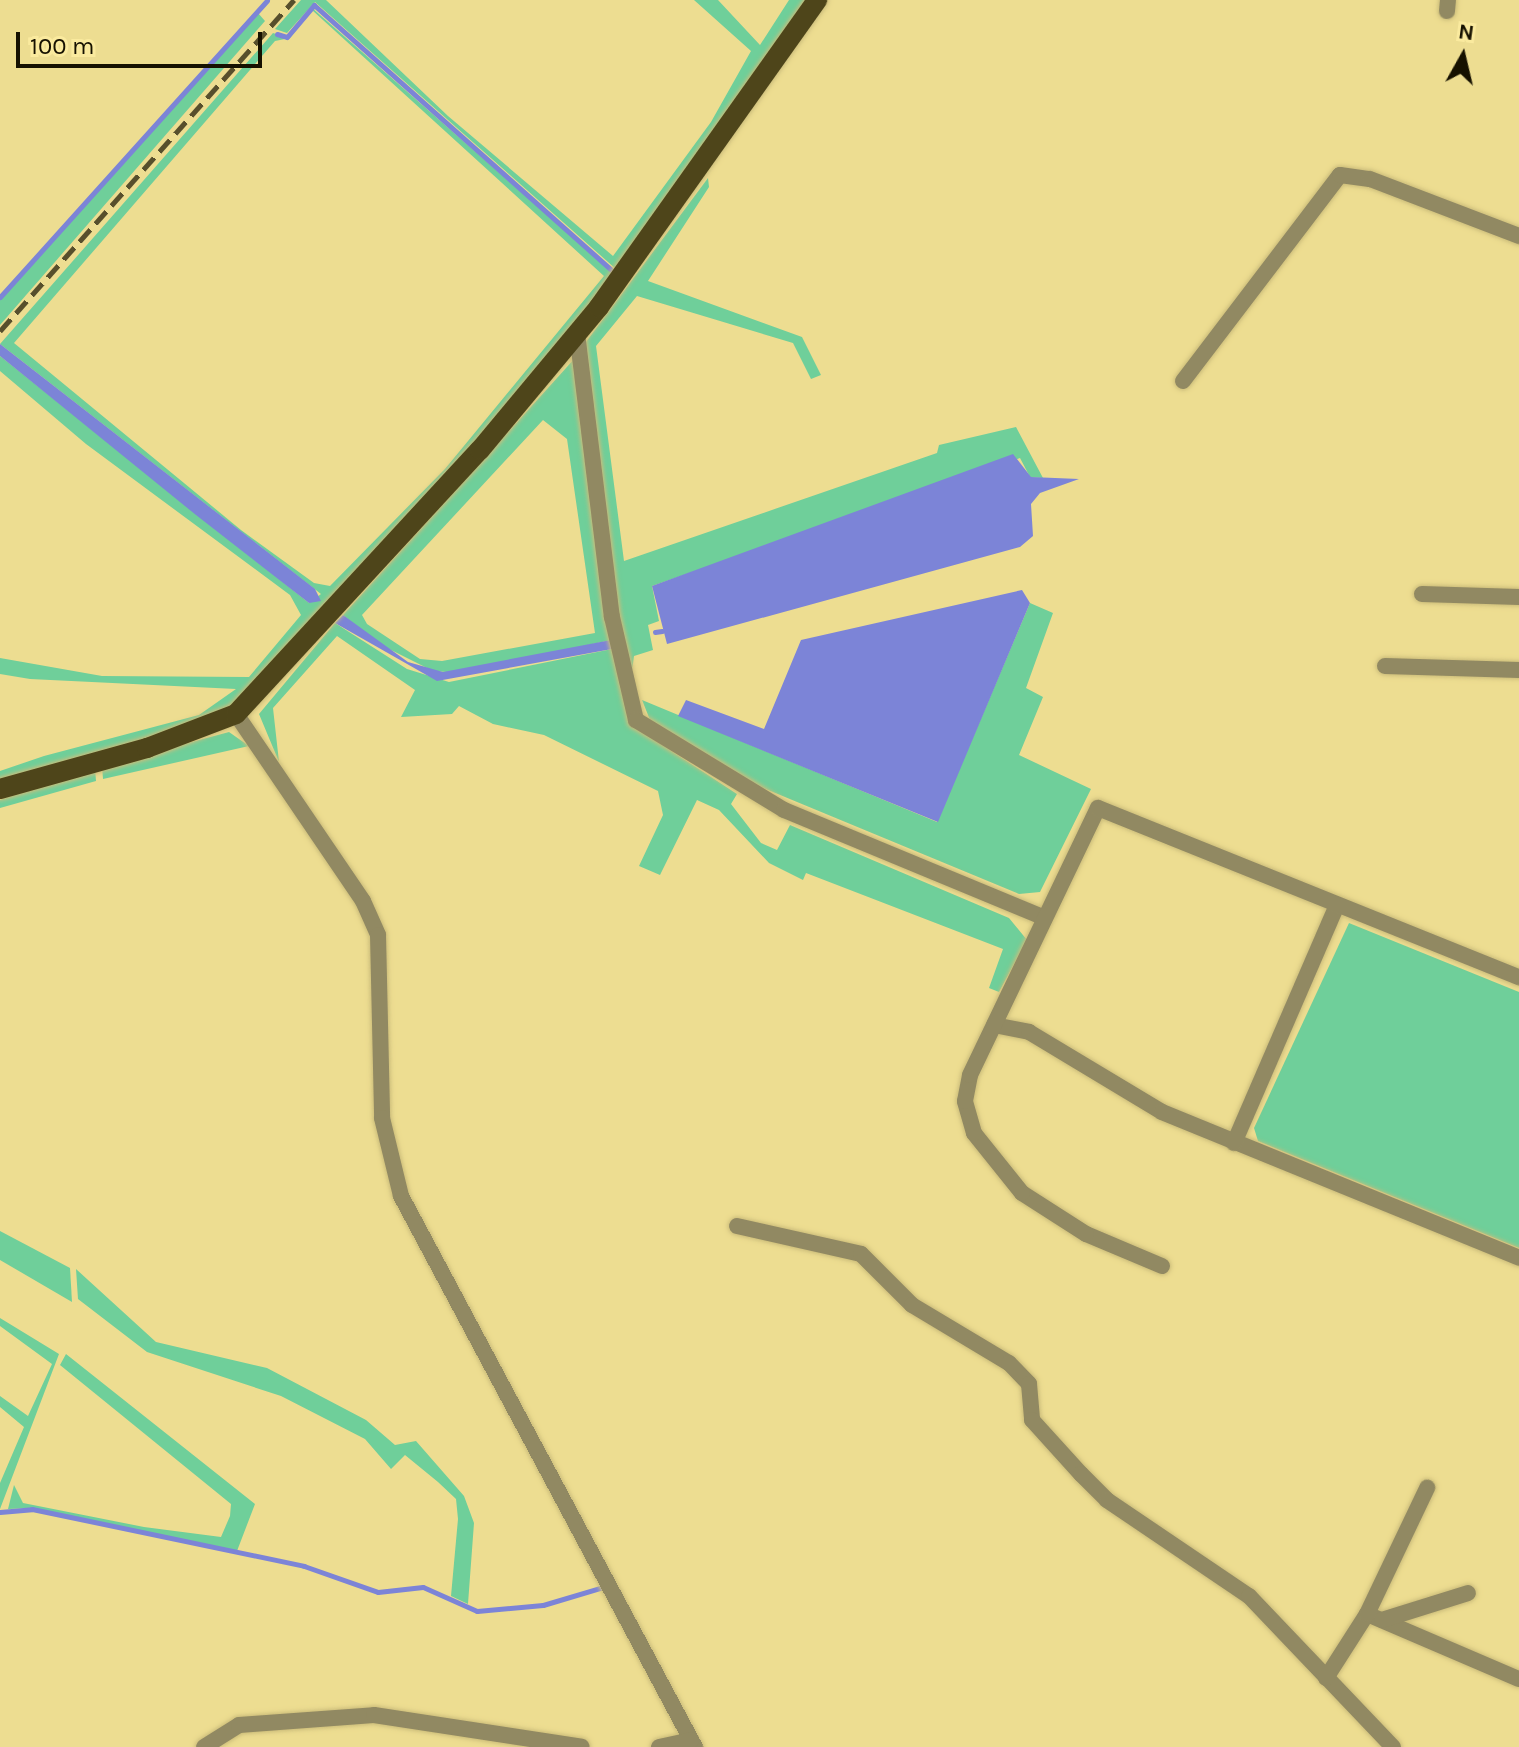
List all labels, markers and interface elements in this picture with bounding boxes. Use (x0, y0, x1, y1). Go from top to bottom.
scale bar (20, 16, 266, 66)
north arrow (1423, 16, 1503, 96)
text: N (1457, 18, 1476, 46)
text: 100 m (30, 32, 95, 60)

